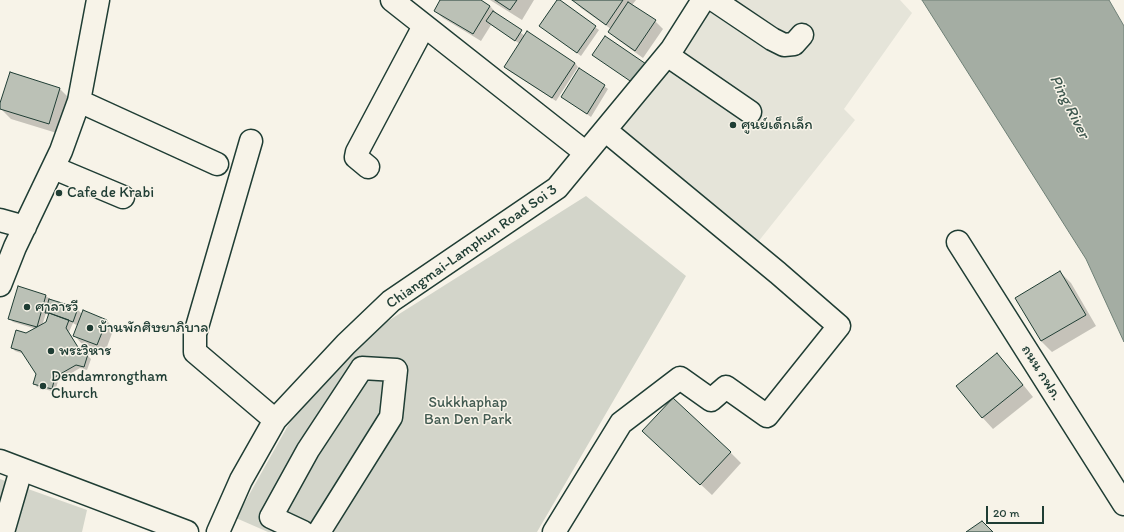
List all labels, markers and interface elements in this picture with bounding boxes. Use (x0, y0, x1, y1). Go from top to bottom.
water label: Ping River (1045, 72, 1093, 142)
place label: ศูนย์เด็กเล็ก (741, 116, 813, 134)
marker: ศูนย์เด็กเล็ก (728, 120, 738, 130)
street label: Chiangmai-Lamphun Road Soi 3 (383, 181, 561, 313)
place label: Cafe de Krabi (67, 184, 154, 202)
marker: Cafe de Krabi (54, 188, 64, 198)
place label: ศาลารวี (35, 298, 79, 316)
marker: ศาลารวี (22, 302, 32, 312)
place label: บ้านพักศิษยาภิบาล (98, 319, 209, 337)
marker: บ้านพักศิษยาภิบาล (85, 323, 95, 333)
place label: พระวิหาร (59, 342, 111, 360)
street label: ถนน กฟภ. (1017, 342, 1065, 404)
marker: พระวิหาร (46, 346, 56, 356)
place label: Dendamrongtham Church (51, 368, 168, 403)
marker: Dendamrongtham Church (38, 381, 48, 391)
park label: Sukkhaphap Ban Den Park (424, 394, 512, 429)
scale bar (988, 498, 1046, 524)
text: 20 m (993, 506, 1020, 520)

